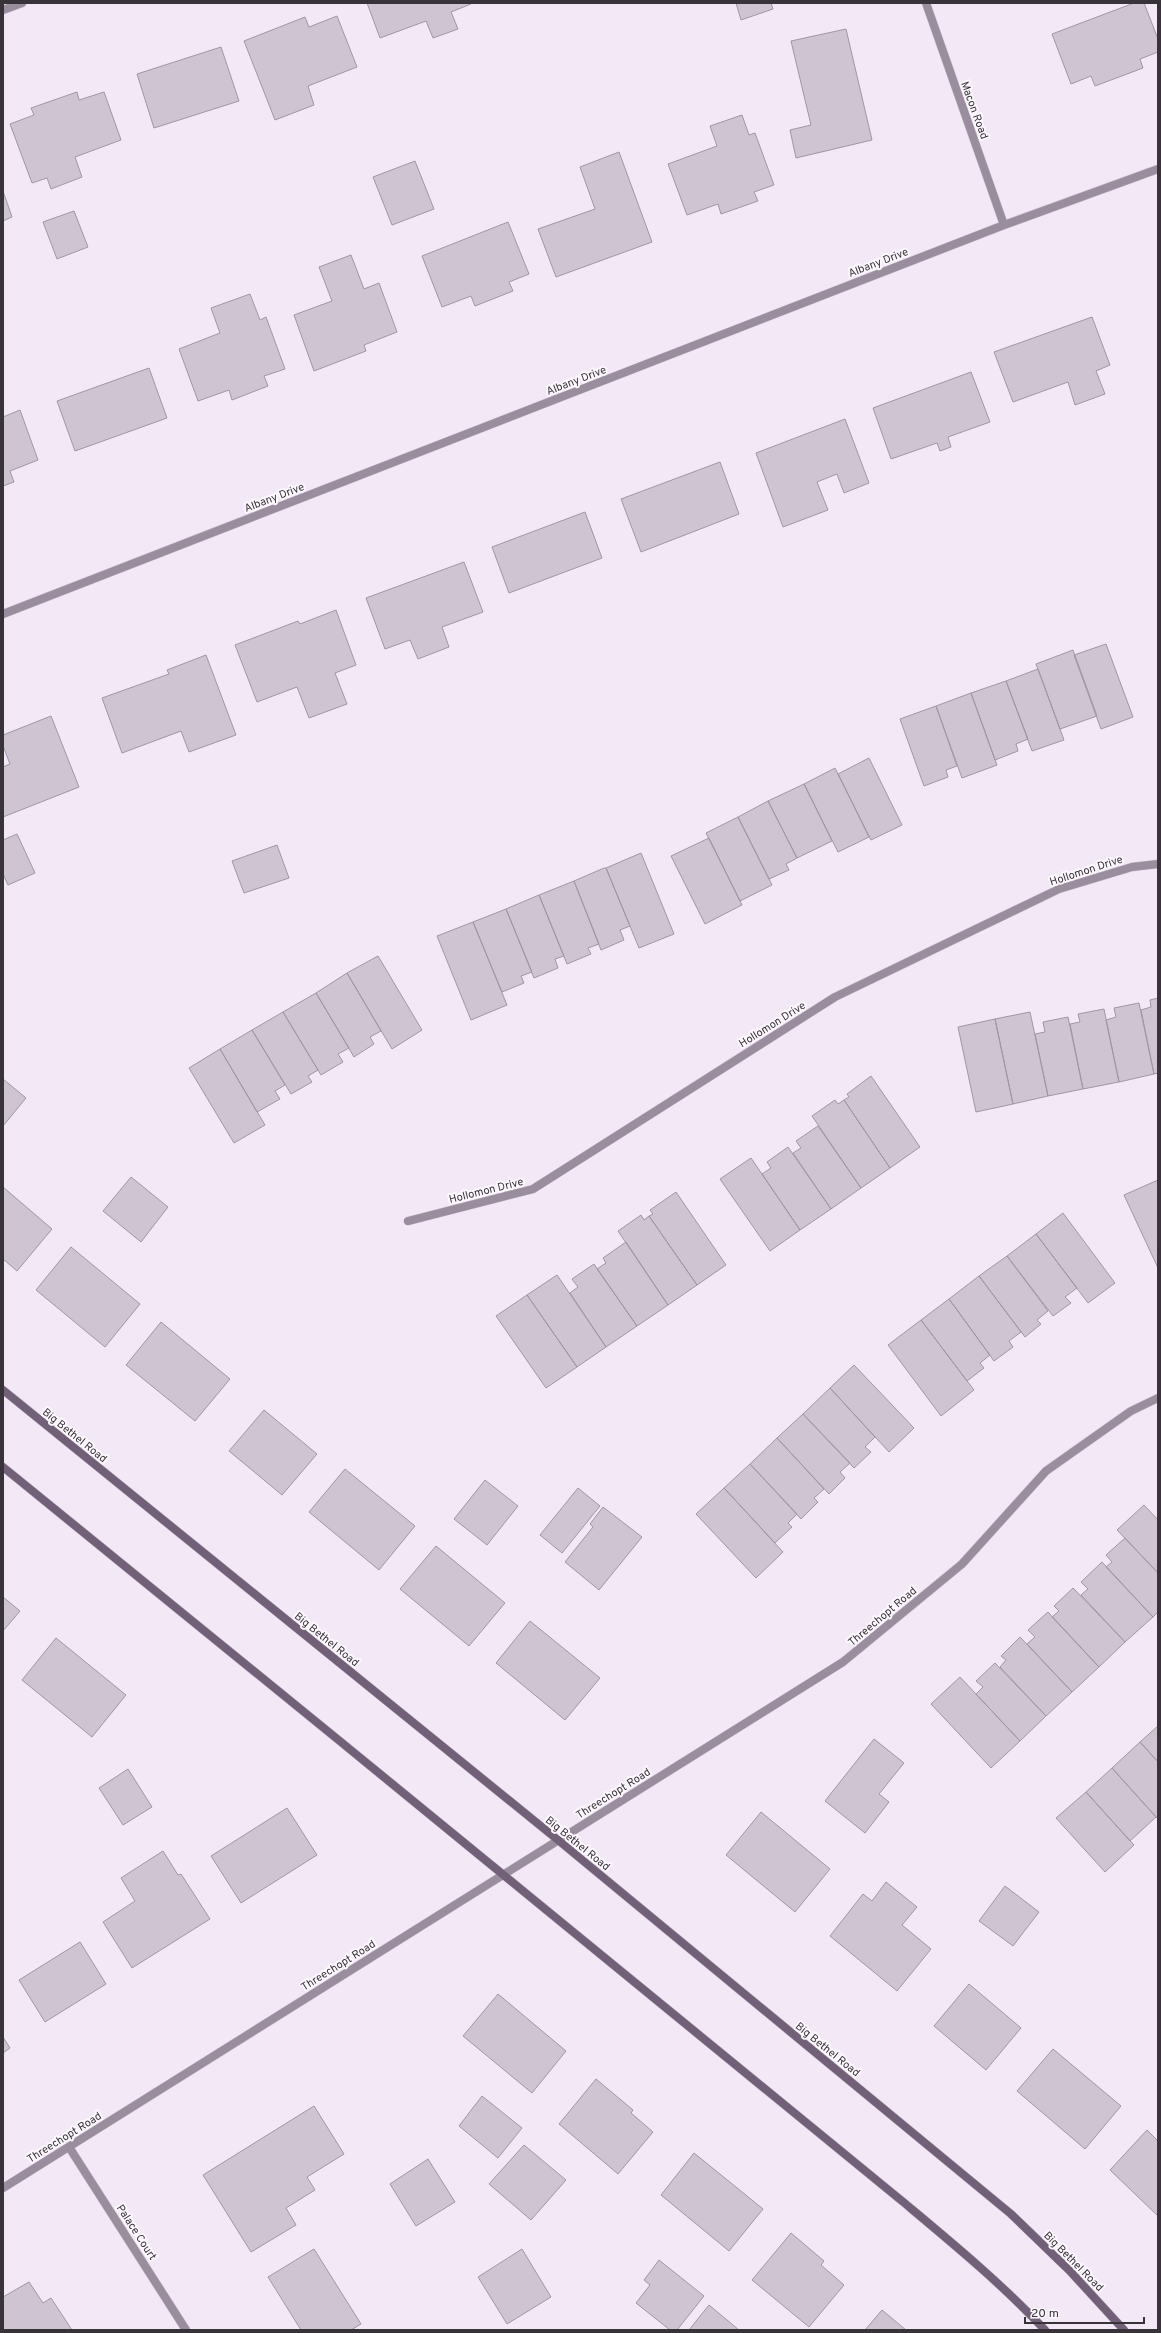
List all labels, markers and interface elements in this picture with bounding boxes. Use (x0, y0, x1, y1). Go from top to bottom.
street label: Macon Road (957, 80, 991, 141)
street label: Albany Drive (846, 245, 910, 281)
street label: Albany Drive (544, 363, 608, 399)
street label: Albany Drive (242, 480, 306, 516)
street label: Hollomon Drive (1048, 853, 1125, 889)
street label: Hollomon Drive (737, 999, 809, 1051)
street label: Hollomon Drive (448, 1175, 525, 1207)
street label: Big Bethel Road (39, 1405, 109, 1466)
street label: Threechopt Road (845, 1584, 920, 1650)
street label: Big Bethel Road (291, 1609, 361, 1670)
street label: Threechopt Road (574, 1765, 653, 1822)
street label: Big Bethel Road (542, 1813, 612, 1874)
street label: Threechopt Road (299, 1937, 378, 1994)
street label: Big Bethel Road (792, 2019, 862, 2080)
street label: Threechopt Road (25, 2109, 104, 2166)
street label: Palace Court (113, 2202, 159, 2263)
street label: Big Bethel Road (1040, 2229, 1106, 2295)
scale bar (1025, 2299, 1144, 2325)
text: 20 m (1031, 2306, 1059, 2322)

